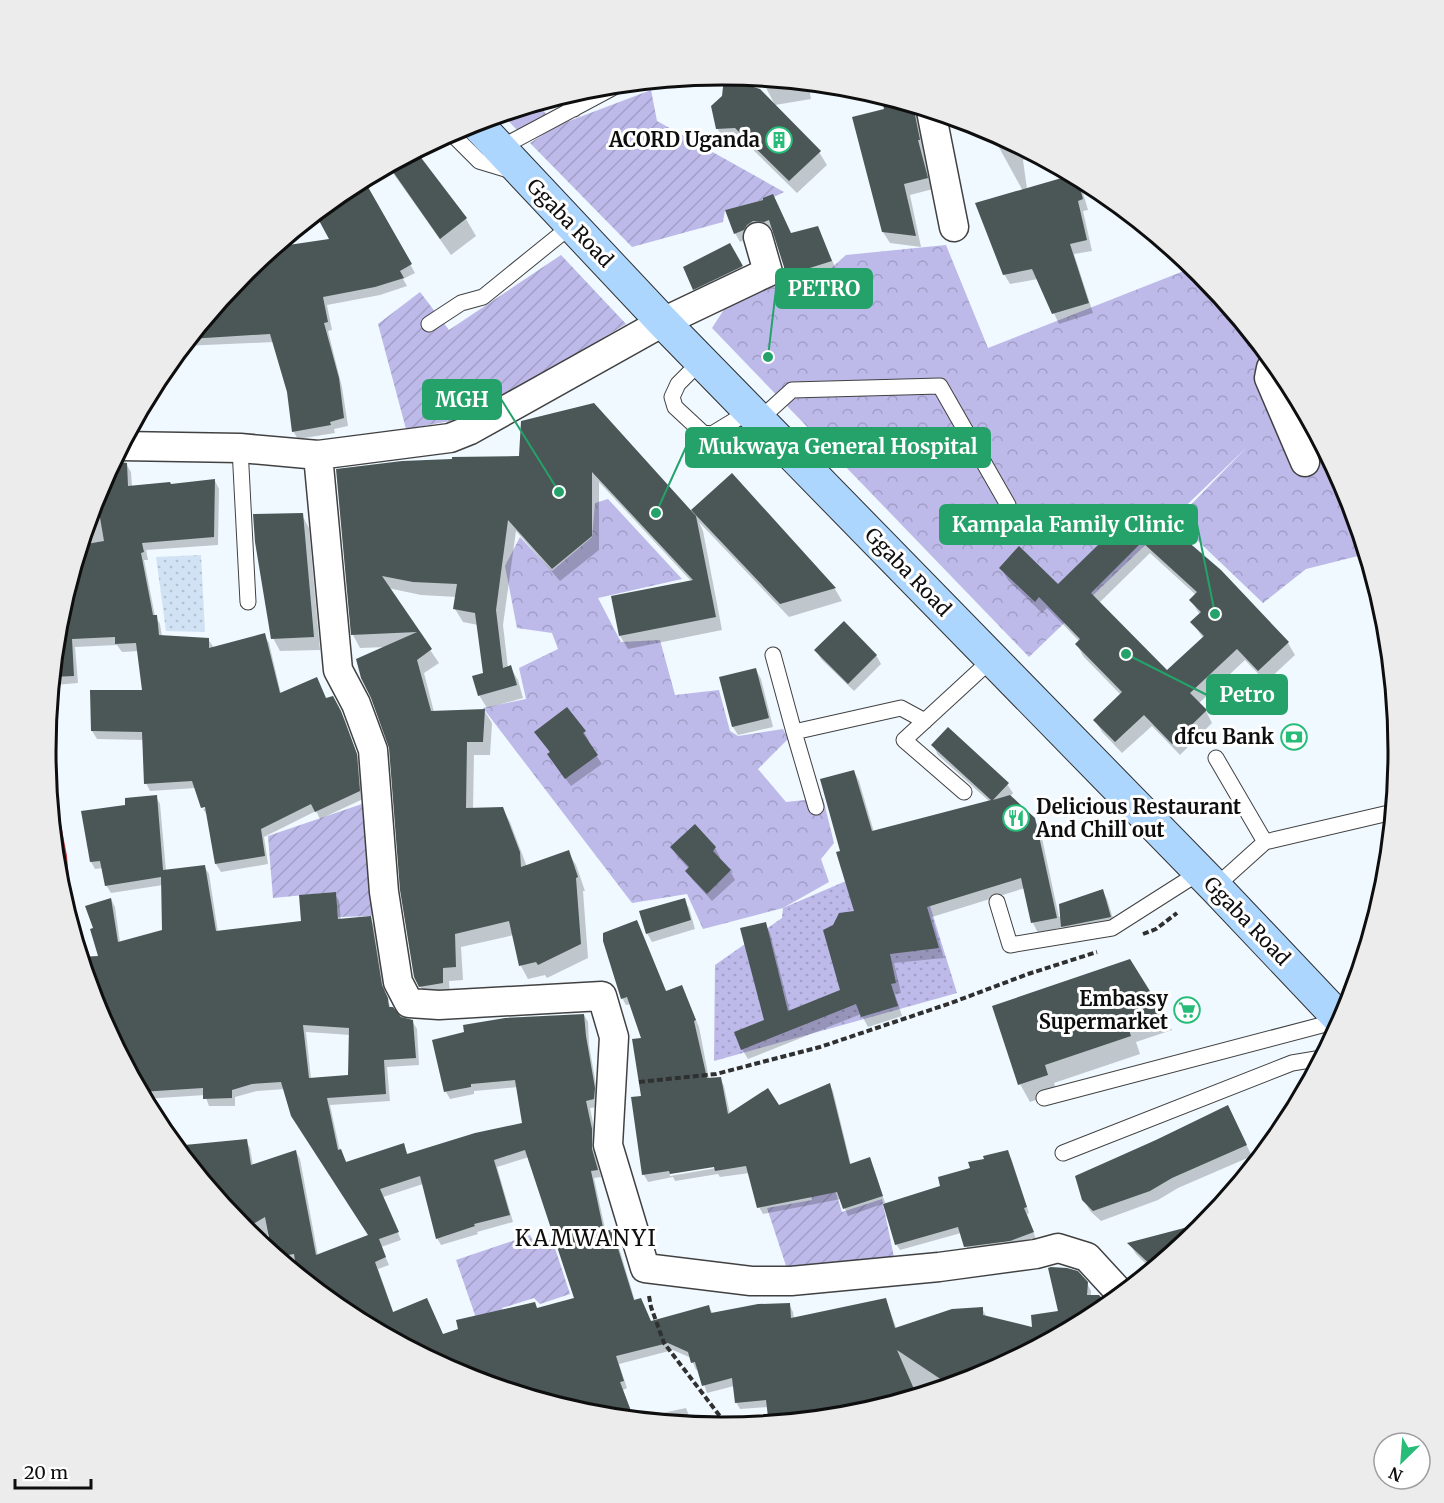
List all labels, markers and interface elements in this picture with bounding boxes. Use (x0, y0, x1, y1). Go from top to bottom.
building icon: ACORD Uganda (764, 125, 794, 155)
place label: ACORD Uganda (608, 127, 760, 152)
street label: Ggaba Road (522, 173, 619, 272)
callout: PETRO (776, 269, 872, 308)
text: PETRO (788, 275, 860, 302)
callout: MGH (423, 380, 501, 419)
text: MGH (435, 386, 489, 413)
callout: Mukwaya General Hospital (686, 428, 990, 467)
text: Mukwaya General Hospital (698, 433, 978, 460)
callout: Kampala Family Clinic (940, 505, 1197, 544)
text: Kampala Family Clinic (952, 511, 1185, 538)
street label: Ggaba Road (860, 522, 957, 621)
callout: Petro (1207, 675, 1287, 714)
text: Petro (1219, 681, 1275, 708)
bank icon: dfcu Bank (1279, 722, 1309, 752)
place label: dfcu Bank (1174, 724, 1274, 749)
place label: Delicious Restaurant And Chill out (1035, 794, 1241, 842)
restaurant icon: Delicious Restaurant And Chill out (1001, 803, 1031, 833)
street label: Ggaba Road (1199, 871, 1296, 970)
place label: Embassy Supermarket (1039, 986, 1168, 1034)
supermarket icon: Embassy Supermarket (1172, 995, 1202, 1025)
district label: KAMWANYI (515, 1224, 657, 1252)
north arrow (1372, 1431, 1432, 1491)
scale bar (15, 1452, 92, 1490)
text: 20 m (24, 1461, 68, 1484)
text: N (1385, 1463, 1406, 1486)

